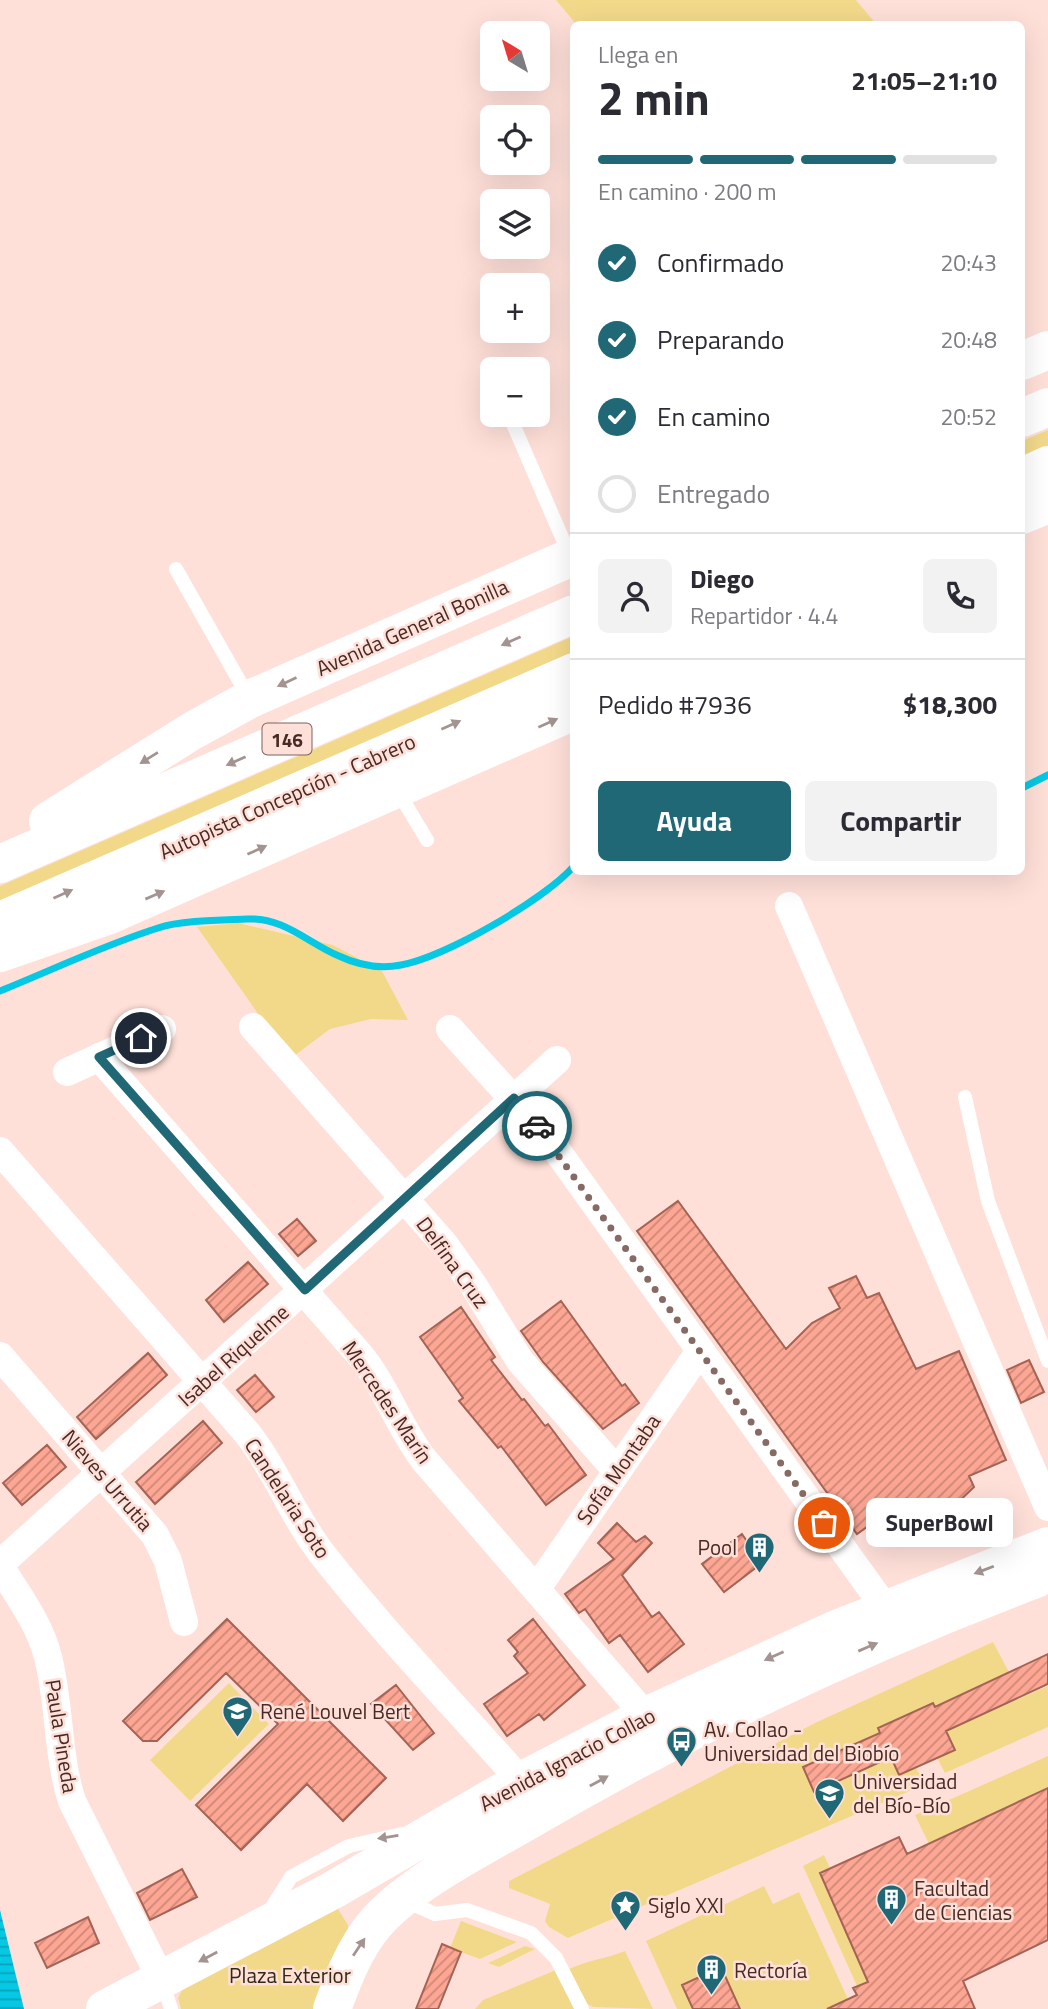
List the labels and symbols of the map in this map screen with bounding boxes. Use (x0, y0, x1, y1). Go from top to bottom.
north arrow (480, 21, 550, 91)
street label: Avenida General Bonilla (311, 570, 514, 684)
one-way arrow (501, 636, 522, 647)
one-way arrow (277, 676, 297, 688)
one-way arrow (538, 717, 559, 728)
one-way arrow (441, 719, 461, 731)
road number: 146 (262, 724, 312, 754)
street label: Autopista Concepción - Cabrero (154, 725, 420, 867)
one-way arrow (139, 752, 158, 765)
one-way arrow (225, 756, 246, 767)
one-way arrow (246, 844, 267, 855)
one-way arrow (52, 888, 73, 899)
one-way arrow (145, 889, 166, 900)
pin (111, 1008, 171, 1068)
courier (502, 1091, 572, 1161)
street label: Delfina Cruz (409, 1210, 497, 1314)
street label: Isabel Riquelme (170, 1296, 296, 1414)
street label: Mercedes Marín (335, 1334, 441, 1470)
street label: Sofía Montaba (568, 1407, 668, 1531)
street label: Nieves Urrutia (55, 1422, 162, 1538)
street label: Candelaria Soto (237, 1431, 339, 1565)
pin (794, 1493, 854, 1553)
callout: SuperBowl (866, 1498, 1013, 1548)
building icon: Pool (743, 1530, 777, 1574)
place label: Pool (698, 1531, 737, 1563)
one-way arrow (974, 1565, 995, 1576)
one-way arrow (858, 1641, 879, 1652)
one-way arrow (763, 1651, 784, 1662)
street label: Paula Pineda (37, 1677, 87, 1796)
school or university icon: René Louvel Bert (220, 1694, 254, 1738)
place label: René Louvel Bert (260, 1695, 411, 1727)
street label: Avenida Ignacio Collao (473, 1699, 661, 1819)
place label: Av. Collao - Universidad del Biobío (704, 1713, 899, 1769)
bus stop icon: Av. Collao - Universidad del Biobío (664, 1724, 698, 1768)
place label: Universidad del Bío-Bío (853, 1765, 957, 1821)
one-way arrow (589, 1775, 609, 1787)
school or university icon: Universidad del Bío-Bío (813, 1776, 847, 1820)
one-way arrow (377, 1832, 399, 1843)
place label: Facultad de Ciencias (914, 1872, 1012, 1928)
building icon: Facultad de Ciencias (874, 1883, 908, 1927)
place icon: Siglo XXI (608, 1888, 642, 1932)
place label: Siglo XXI (648, 1889, 724, 1921)
one-way arrow (353, 1937, 366, 1957)
one-way arrow (198, 1951, 218, 1963)
building icon: Rectoría (694, 1953, 728, 1997)
place label: Rectoría (734, 1954, 808, 1986)
park label: Plaza Exterior (229, 1959, 351, 1991)

